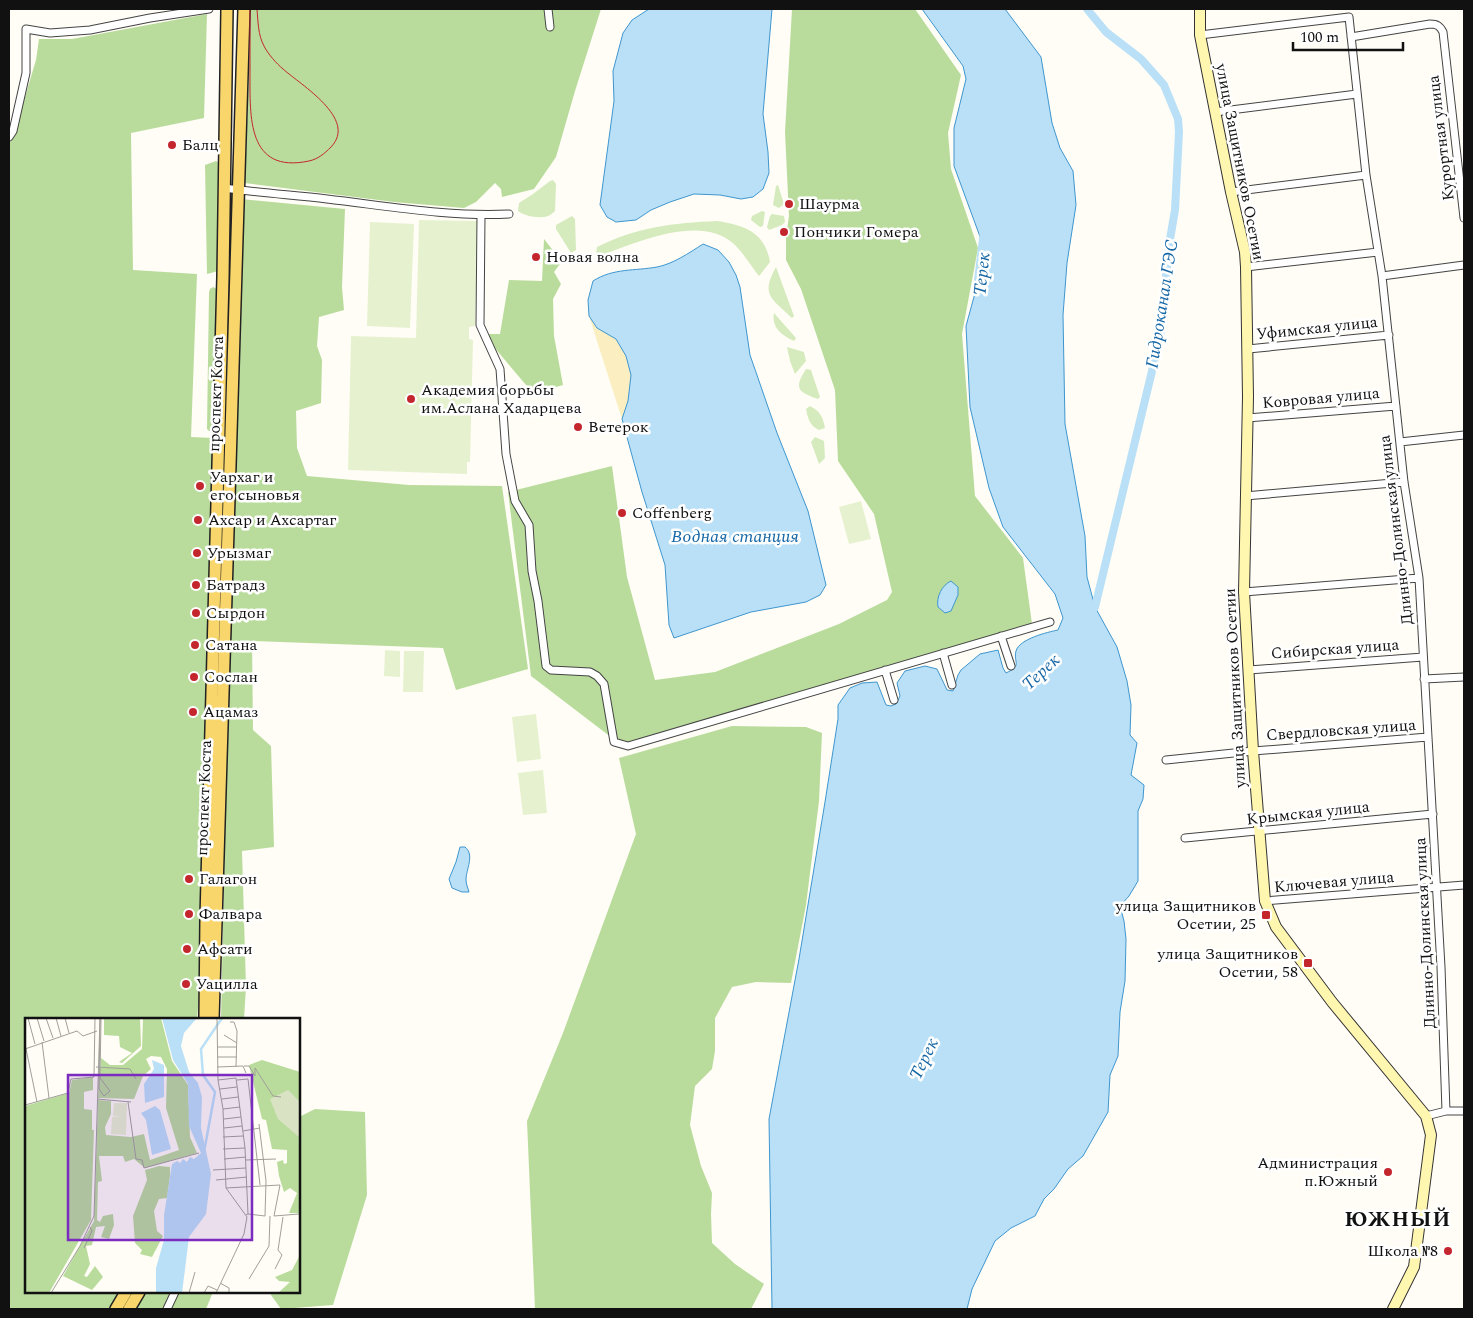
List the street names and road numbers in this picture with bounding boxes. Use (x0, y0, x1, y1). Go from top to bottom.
street label: улица Защитников Осетии (1209, 61, 1271, 262)
street label: Курортная улица (1421, 74, 1461, 202)
street label: Уфимская улица (1255, 310, 1379, 346)
street label: проспект Коста (202, 335, 230, 452)
street label: Ковровая улица (1261, 381, 1381, 415)
street label: Длинно-Долинская улица (1372, 433, 1420, 626)
street label: улица Защитников Осетии (1218, 588, 1252, 789)
street label: Сибирская улица (1270, 633, 1400, 665)
street label: Свердловская улица (1265, 713, 1417, 747)
street label: проспект Коста (190, 739, 218, 856)
street label: Крымская улица (1245, 795, 1371, 831)
street label: Длинно-Долинская улица (1408, 837, 1442, 1029)
street label: Ключевая улица (1273, 865, 1395, 899)

